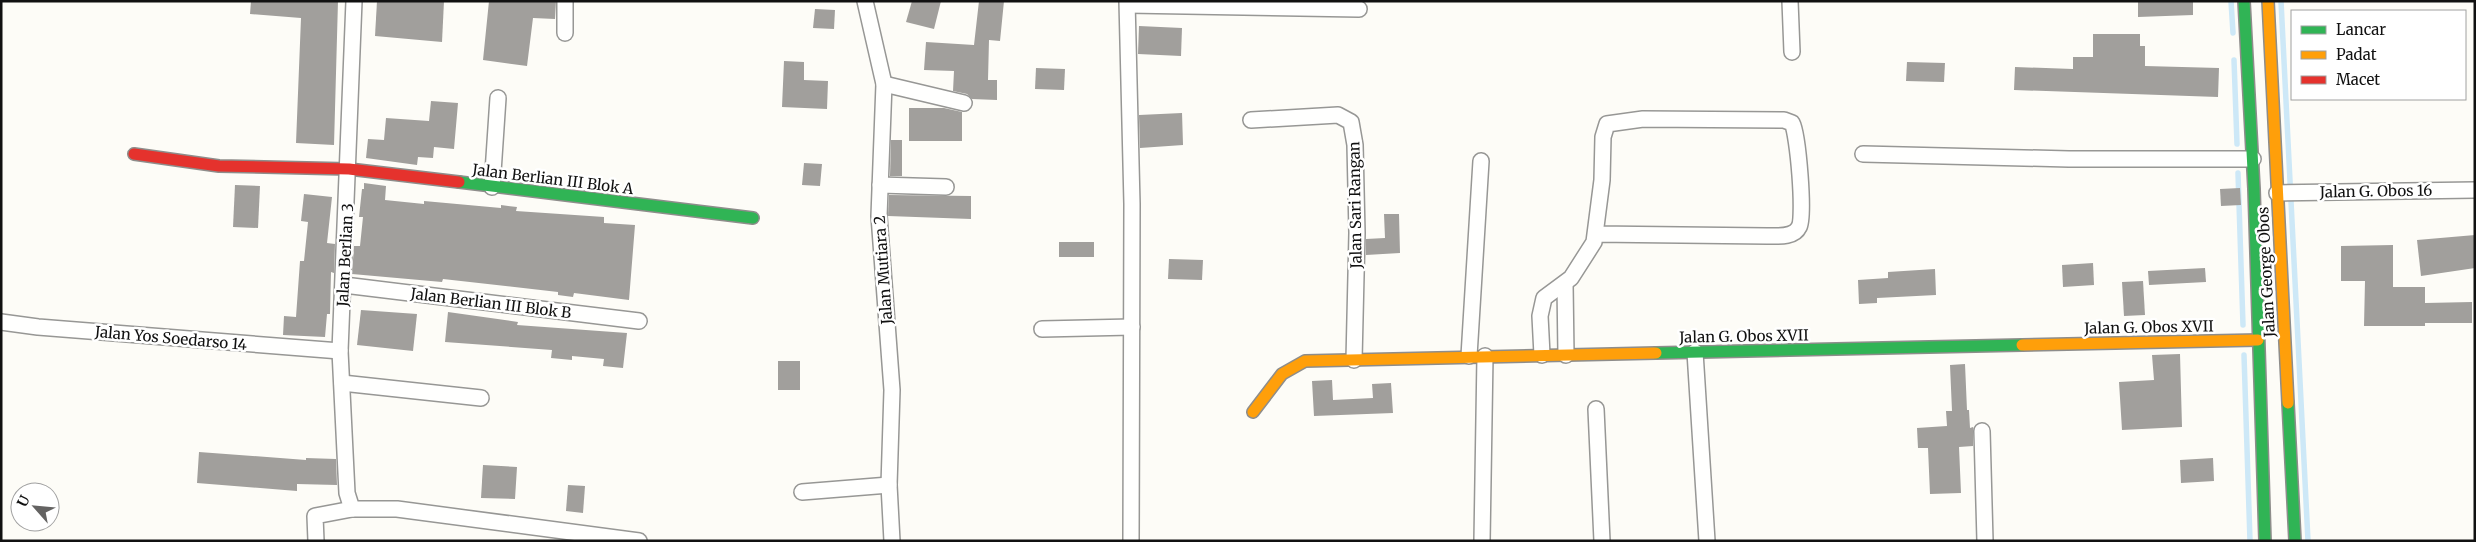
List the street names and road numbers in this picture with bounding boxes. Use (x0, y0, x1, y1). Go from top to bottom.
street label: Jalan Sari Rangan (1344, 141, 1366, 270)
street label: Jalan Berlian III Blok A (470, 160, 635, 198)
street label: Jalan G. Obos 16 (2319, 181, 2432, 201)
street label: Jalan Berlian 3 (333, 203, 357, 308)
street label: Jalan George Obos (2253, 206, 2279, 339)
street label: Jalan Mutiara 2 (870, 215, 896, 326)
street label: Jalan Berlian III Blok B (409, 284, 572, 322)
street label: Jalan G. Obos XVII (2083, 316, 2214, 338)
street label: Jalan Yos Soedarso 14 (93, 322, 248, 354)
street label: Jalan G. Obos XVII (1678, 325, 1809, 347)

